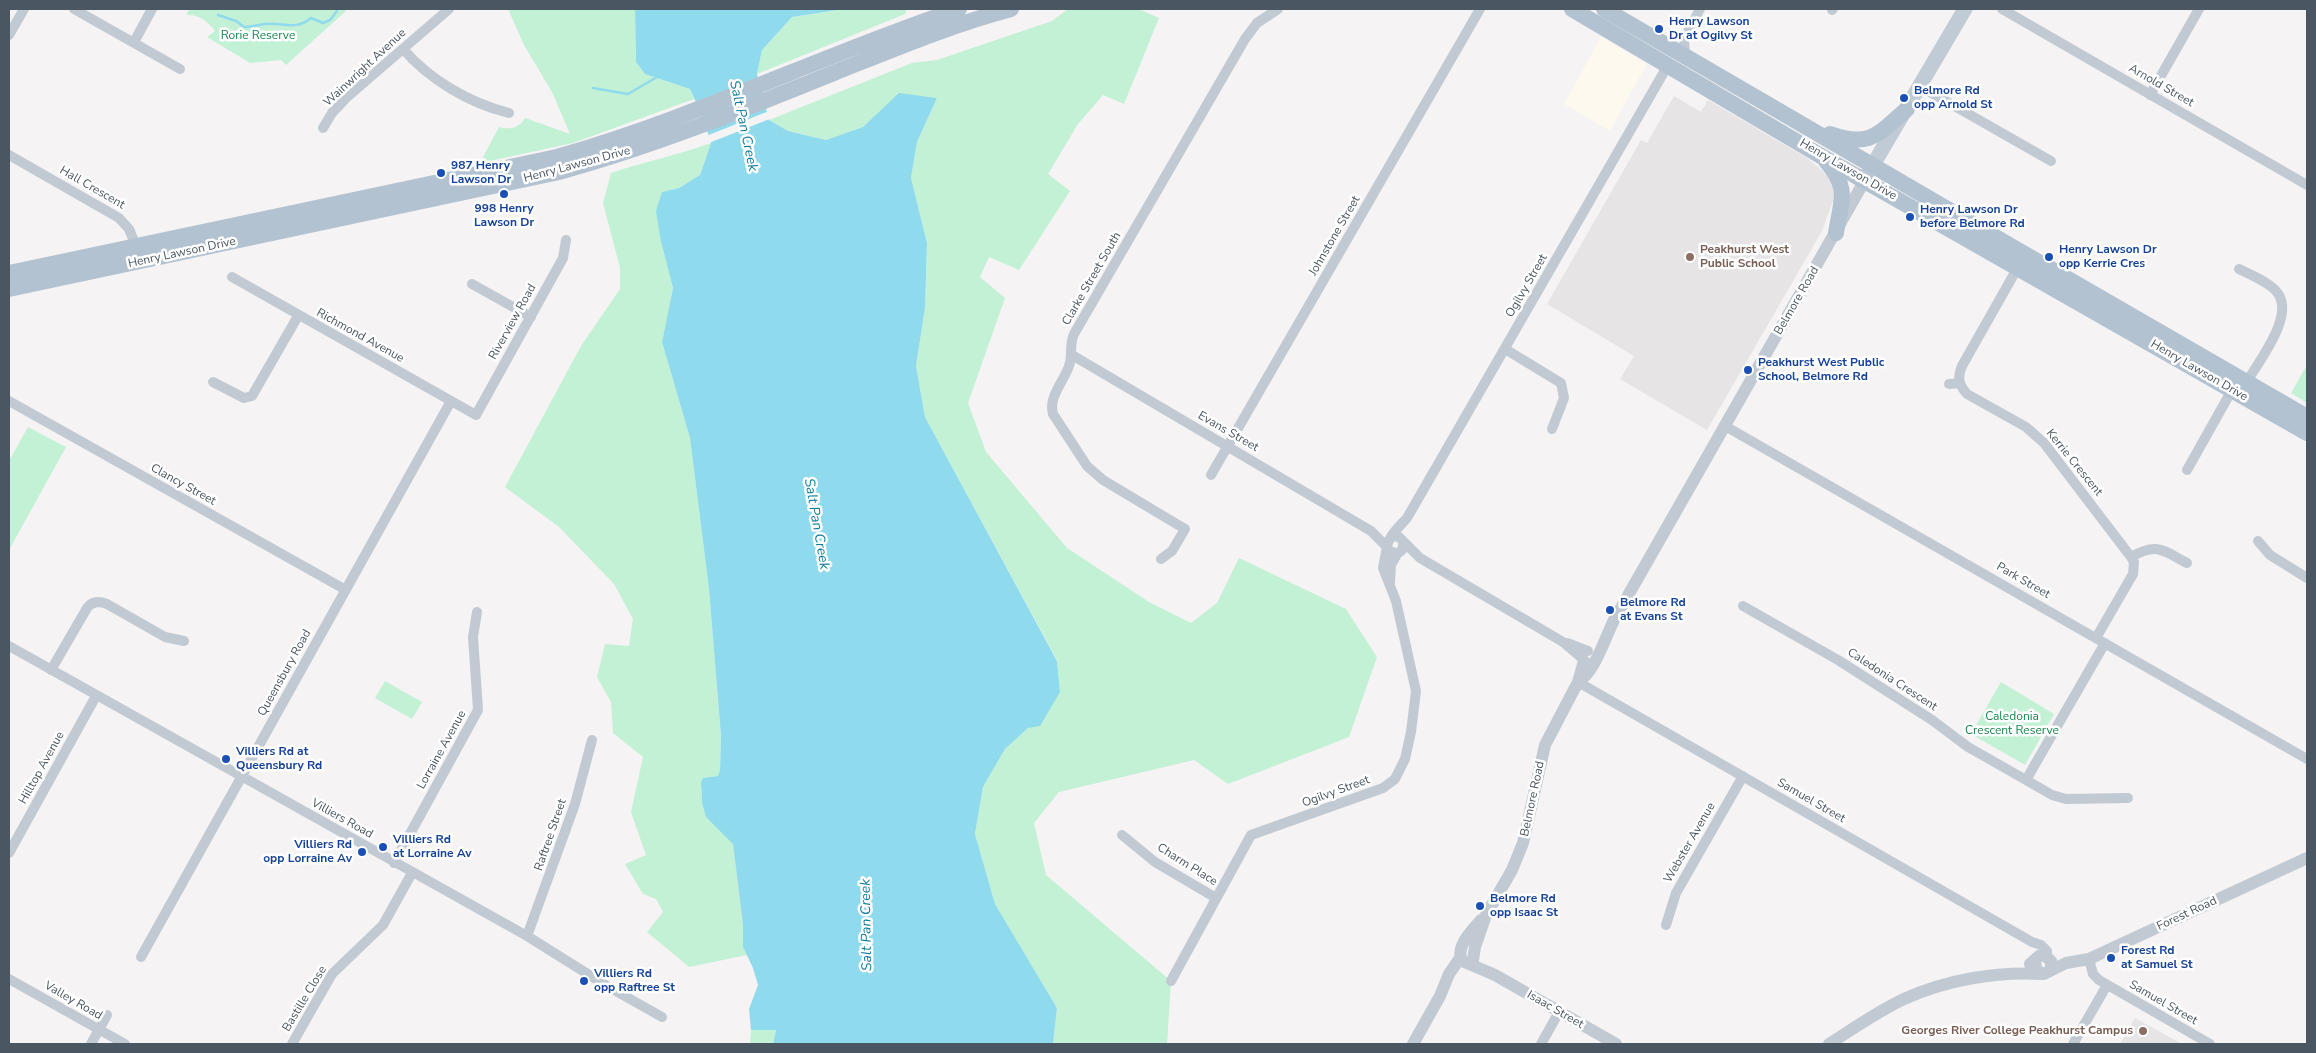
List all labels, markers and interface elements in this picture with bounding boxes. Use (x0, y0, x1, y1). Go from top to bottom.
place label: Henry Lawson Dr at Ogilvy St (1669, 15, 1752, 43)
marker: Henry Lawson Dr at Ogilvy St (1653, 23, 1665, 35)
street label: Wainwright Avenue (321, 26, 409, 110)
park label: Rorie Reserve (221, 29, 295, 43)
street label: Arnold Street (2126, 62, 2196, 110)
water label: Salt Pan Creek (725, 79, 761, 173)
place label: Belmore Rd opp Arnold St (1914, 84, 1992, 112)
marker: Belmore Rd opp Arnold St (1898, 92, 1910, 104)
street label: Henry Lawson Drive (1797, 136, 1899, 204)
street label: Henry Lawson Drive (522, 144, 632, 186)
place label: 987 Henry Lawson Dr (451, 159, 511, 187)
street label: Hall Crescent (57, 164, 127, 212)
marker: 987 Henry Lawson Dr (435, 167, 447, 179)
marker: 998 Henry Lawson Dr (498, 188, 510, 200)
street label: Johnstone Street (1306, 194, 1364, 278)
place label: 998 Henry Lawson Dr (474, 202, 534, 230)
place label: Henry Lawson Dr before Belmore Rd (1920, 203, 2025, 231)
marker: Henry Lawson Dr before Belmore Rd (1904, 211, 1916, 223)
street label: Clarke Street South (1059, 230, 1125, 328)
street label: Henry Lawson Drive (127, 235, 237, 271)
place label: Peakhurst West Public School (1700, 243, 1789, 271)
place label: Henry Lawson Dr opp Kerrie Cres (2059, 243, 2157, 271)
marker: Peakhurst West Public School (1684, 251, 1696, 263)
marker: Henry Lawson Dr opp Kerrie Cres (2043, 251, 2055, 263)
street label: Ogilvy Street (1503, 252, 1551, 320)
street label: Belmore Road (1772, 264, 1822, 338)
street label: Riverview Road (486, 282, 540, 362)
street label: Richmond Avenue (314, 306, 406, 366)
street label: Henry Lawson Drive (2148, 337, 2250, 405)
place label: Peakhurst West Public School, Belmore Rd (1758, 356, 1884, 384)
marker: Peakhurst West Public School, Belmore Rd (1742, 364, 1754, 376)
street label: Evans Street (1195, 409, 1261, 455)
street label: Kerrie Crescent (2043, 427, 2105, 499)
street label: Clancy Street (148, 461, 218, 509)
water label: Salt Pan Creek (800, 477, 832, 571)
street label: Park Street (1994, 560, 2052, 602)
place label: Belmore Rd at Evans St (1620, 596, 1686, 624)
marker: Belmore Rd at Evans St (1604, 604, 1616, 616)
street label: Queensbury Road (255, 627, 315, 719)
street label: Caledonia Crescent (1844, 646, 1940, 714)
street label: Lorraine Avenue (414, 708, 470, 792)
park label: Caledonia Crescent Reserve (1965, 710, 2059, 738)
street label: Hilltop Avenue (16, 729, 68, 807)
place label: Villiers Rd at Queensbury Rd (236, 745, 322, 773)
marker: Villiers Rd at Queensbury Rd (220, 753, 232, 765)
street label: Belmore Road (1518, 760, 1548, 838)
street label: Ogilvy Street (1300, 773, 1372, 811)
street label: Samuel Street (1774, 776, 1848, 826)
street label: Villiers Road (309, 796, 375, 842)
street label: Raftree Street (532, 797, 570, 873)
street label: Webster Avenue (1661, 800, 1719, 886)
place label: Villiers Rd at Lorraine Av (393, 833, 472, 861)
place label: Villiers Rd opp Lorraine Av (263, 838, 352, 866)
marker: Villiers Rd at Lorraine Av (377, 841, 389, 853)
street label: Charm Place (1154, 841, 1220, 889)
marker: Villiers Rd opp Lorraine Av (356, 846, 368, 858)
water label: Salt Pan Creek (858, 879, 876, 971)
place label: Belmore Rd opp Isaac St (1490, 892, 1558, 920)
street label: Forest Road (2155, 894, 2219, 934)
marker: Belmore Rd opp Isaac St (1474, 900, 1486, 912)
place label: Forest Rd at Samuel St (2121, 944, 2193, 972)
marker: Forest Rd at Samuel St (2105, 952, 2117, 964)
street label: Bastille Close (280, 964, 330, 1034)
place label: Villiers Rd opp Raftree St (594, 967, 675, 995)
marker: Villiers Rd opp Raftree St (578, 975, 590, 987)
street label: Samuel Street (2126, 978, 2200, 1028)
street label: Valley Road (41, 979, 105, 1023)
street label: Isaac Street (1524, 988, 1586, 1032)
place label: Georges River College Peakhurst Campus (1901, 1024, 2133, 1038)
marker: Georges River College Peakhurst Campus (2137, 1025, 2149, 1037)

